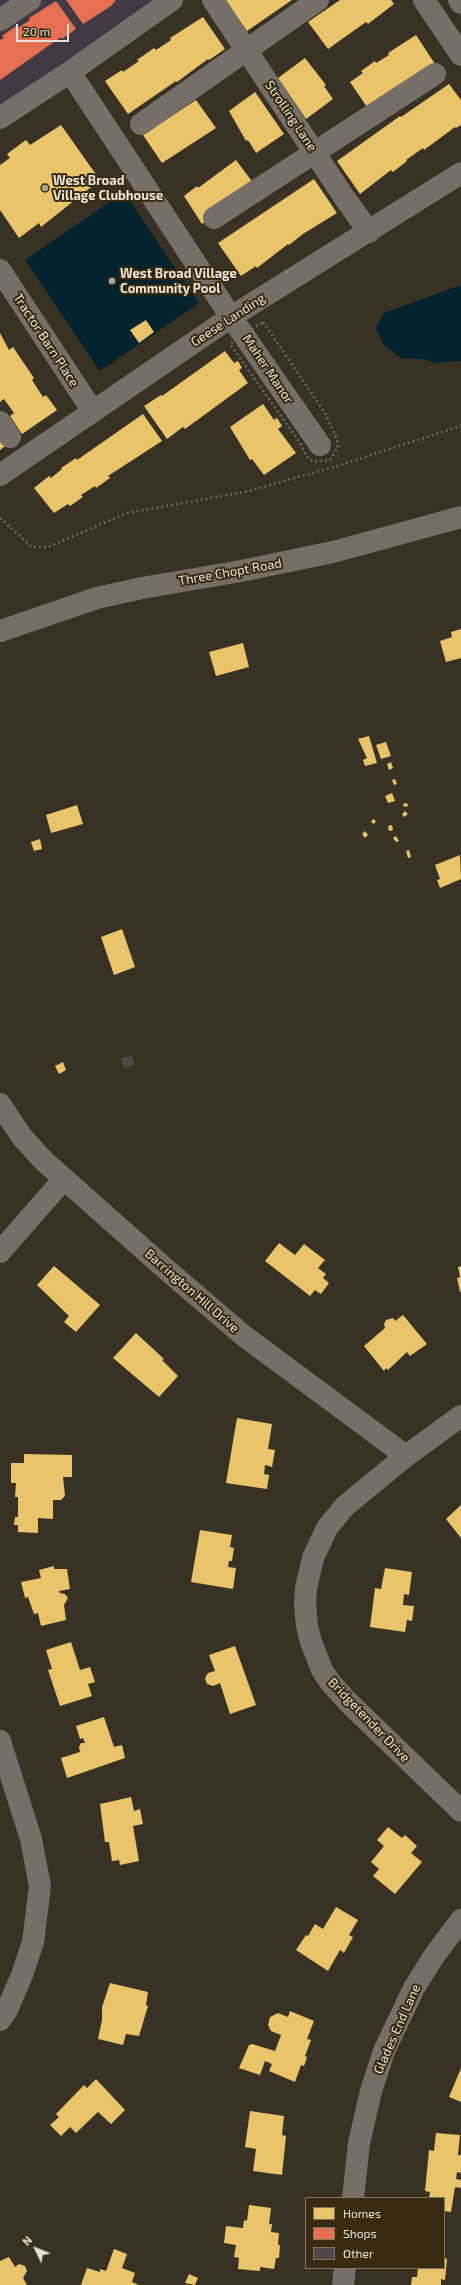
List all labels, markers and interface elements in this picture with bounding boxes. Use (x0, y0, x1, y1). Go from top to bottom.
scale bar (18, 16, 71, 42)
text: 20 m (23, 24, 50, 38)
street label: Strolling Lane (262, 78, 320, 154)
place label: West Broad Village Clubhouse (53, 173, 163, 204)
marker: West Broad Village Clubhouse (40, 183, 50, 193)
place label: West Broad Village Community Pool (120, 266, 237, 297)
marker: West Broad Village Community Pool (107, 276, 117, 286)
street label: Tractor Barn Place (10, 290, 82, 390)
street label: Geese Landing (188, 290, 268, 350)
street label: Maher Manor (239, 332, 297, 406)
street label: Three Chopt Road (177, 555, 283, 589)
street label: Barrington Hill Drive (142, 1246, 242, 1336)
street label: Bridgetender Drive (325, 1675, 413, 1765)
street label: Glades End Lane (370, 1982, 424, 2076)
legend (305, 2197, 445, 2269)
text: Homes (343, 2206, 381, 2220)
text: Shops (343, 2226, 377, 2240)
north arrow (16, 2229, 56, 2269)
text: N (19, 2233, 34, 2248)
text: Other (343, 2246, 374, 2260)

